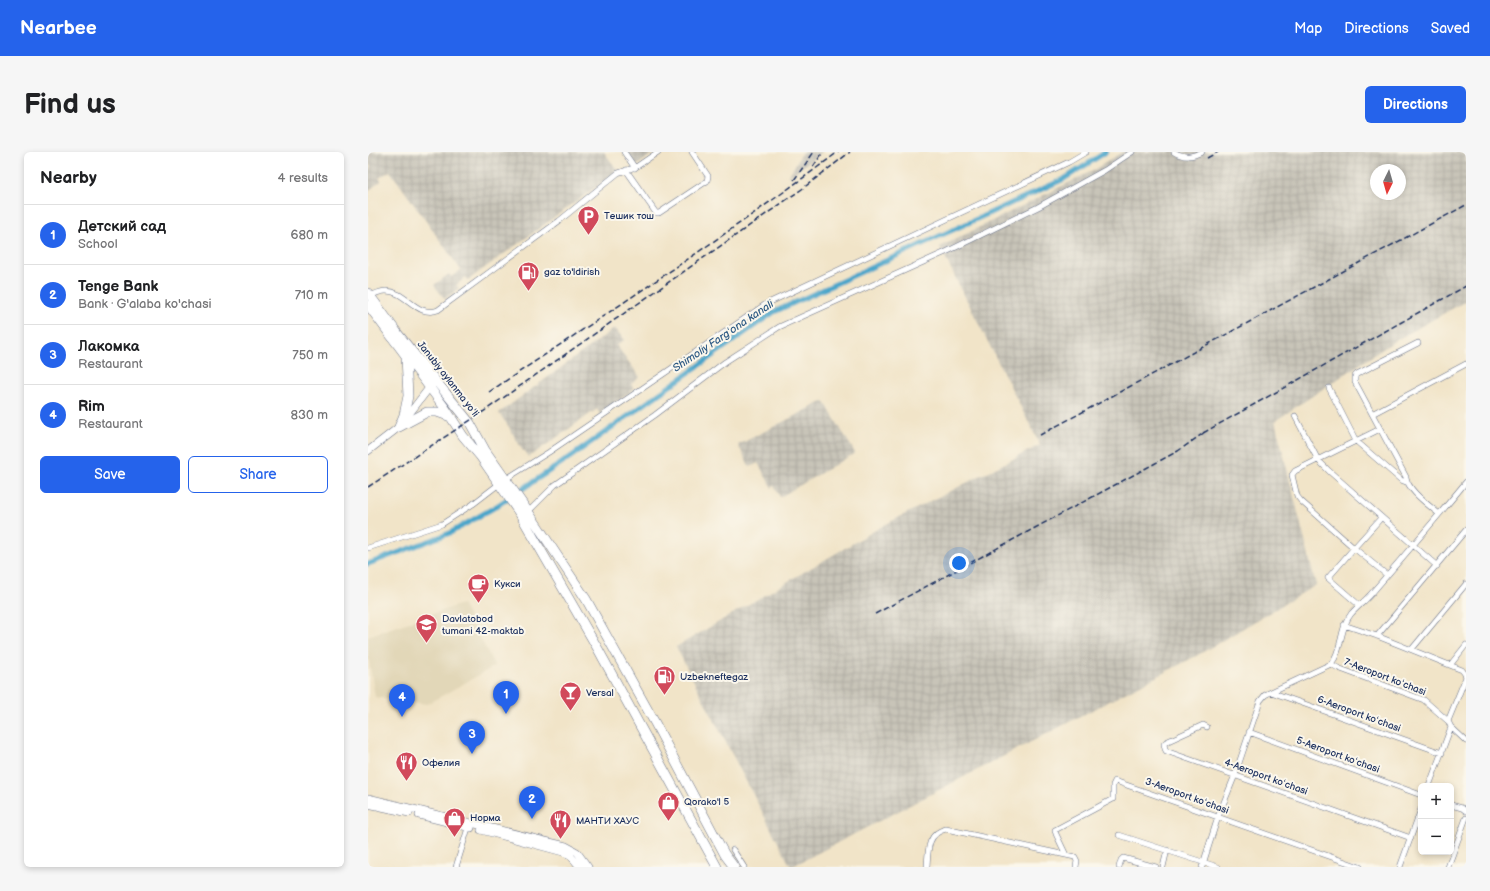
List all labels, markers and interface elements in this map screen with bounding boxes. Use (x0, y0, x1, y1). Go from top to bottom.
text: Nearbee (20, 17, 97, 40)
text: Map (1294, 20, 1322, 37)
text: Directions (1344, 20, 1409, 37)
text: Saved (1431, 20, 1470, 37)
button: Directions (1365, 86, 1466, 123)
text: Find us (24, 88, 116, 121)
north arrow (1370, 164, 1406, 200)
text: Nearby (40, 168, 97, 188)
text: 4 results (278, 170, 328, 186)
parking icon: Тешик тош (575, 203, 601, 236)
place label: Тешик тош (604, 210, 654, 222)
text: Детский сад (78, 217, 166, 236)
text: 1 (50, 227, 56, 243)
text: 680 m (291, 227, 328, 243)
text: School (78, 236, 118, 252)
fuel station icon: gaz to'ldirish (516, 259, 542, 292)
place label: gaz to'ldirish (544, 266, 600, 278)
text: Tenge Bank (78, 277, 158, 296)
text: 2 (49, 287, 57, 303)
text: 710 m (295, 287, 328, 303)
text: Bank · G'alaba ko'chasi (78, 296, 212, 312)
water label: Shimoliy Fargʻona kanali (670, 297, 776, 375)
text: Лакомка (78, 337, 139, 356)
street label: Janubiy aylanma yoʻli (415, 339, 481, 419)
text: 3 (49, 347, 57, 363)
text: 750 m (292, 347, 328, 363)
text: Restaurant (78, 356, 143, 372)
text: Rim (78, 397, 105, 416)
text: 4 (49, 407, 57, 423)
text: 830 m (291, 407, 328, 423)
text: Restaurant (78, 416, 143, 432)
button: Save (40, 456, 180, 493)
button: Share (188, 456, 328, 493)
your location (949, 553, 969, 573)
cafe icon: Кукси (466, 571, 492, 604)
place label: Кукси (494, 578, 521, 590)
school or university icon: Davlatobod tumani 42-maktab (413, 612, 439, 645)
place label: Davlatobod tumani 42-maktab (442, 613, 524, 637)
street label: 7-Aeroport koʻchasi (1342, 656, 1428, 698)
fuel station icon: Uzbekneftegaz (651, 664, 677, 697)
place label: Uzbekneftegaz (680, 671, 748, 683)
bar icon: Versal (557, 680, 583, 713)
pin: 1 (493, 681, 519, 714)
pin: 4 (389, 684, 415, 717)
place label: Versal (586, 687, 614, 699)
street label: 6-Aeroport koʻchasi (1316, 693, 1402, 735)
pin: 3 (459, 721, 485, 754)
street label: 5-Aeroport koʻchasi (1295, 734, 1381, 776)
restaurant icon: Офелия (394, 750, 420, 783)
street label: 4-Aeroport koʻchasi (1223, 756, 1309, 798)
place label: Офелия (422, 757, 460, 769)
street label: 3-Aeroport koʻchasi (1144, 775, 1230, 817)
map controls (1418, 783, 1454, 855)
button: + (1418, 783, 1454, 819)
pin: 2 (519, 786, 545, 819)
shop icon: Qorako'l 5 (655, 789, 681, 822)
place label: Qorako'l 5 (684, 796, 730, 808)
shop icon: Норма (442, 805, 468, 838)
restaurant icon: МАНТИ ХАУС (548, 808, 574, 841)
place label: Норма (470, 812, 501, 824)
place label: МАНТИ ХАУС (576, 815, 639, 827)
button: − (1418, 819, 1454, 855)

